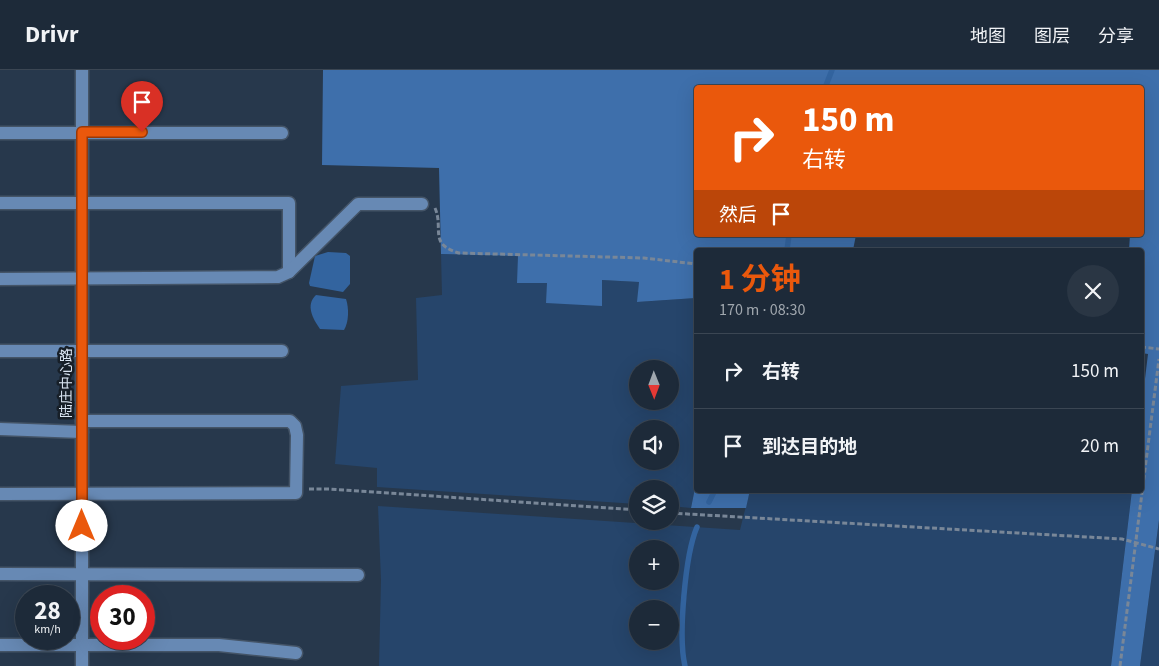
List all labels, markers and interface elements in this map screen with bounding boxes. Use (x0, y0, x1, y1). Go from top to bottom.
text: Drivr (25, 17, 79, 52)
text: 地图 (970, 24, 1006, 49)
text: 图层 (1034, 24, 1070, 49)
text: 分享 (1098, 24, 1134, 49)
pin (121, 81, 163, 132)
icon: arrive (128, 88, 156, 116)
text: 150 m (802, 95, 894, 145)
icon: right (719, 105, 784, 170)
text: 右转 (802, 144, 846, 176)
icon: arrive (767, 200, 795, 228)
text: 然后 (719, 202, 757, 229)
text: 1 分钟 (719, 258, 801, 301)
button: close (1067, 265, 1119, 317)
text: 170 m · 08:30 (719, 299, 806, 321)
street label: 陆庄中心路 (57, 348, 77, 418)
icon: right (719, 357, 747, 385)
text: 150 m (1071, 358, 1119, 385)
text: 右转 (762, 359, 800, 386)
north arrow (629, 360, 679, 410)
map controls (629, 360, 679, 650)
button: sound (629, 420, 679, 470)
icon: arrive (719, 432, 747, 460)
text: 20 m (1081, 433, 1119, 460)
text: 到达目的地 (762, 434, 857, 461)
button: layers (629, 480, 679, 530)
position arrow (55, 499, 107, 551)
button: + (629, 540, 679, 590)
speed limit sign: 30 (90, 585, 155, 650)
text: 28 (34, 593, 61, 629)
button: − (629, 600, 679, 650)
text: km/h (34, 621, 61, 638)

